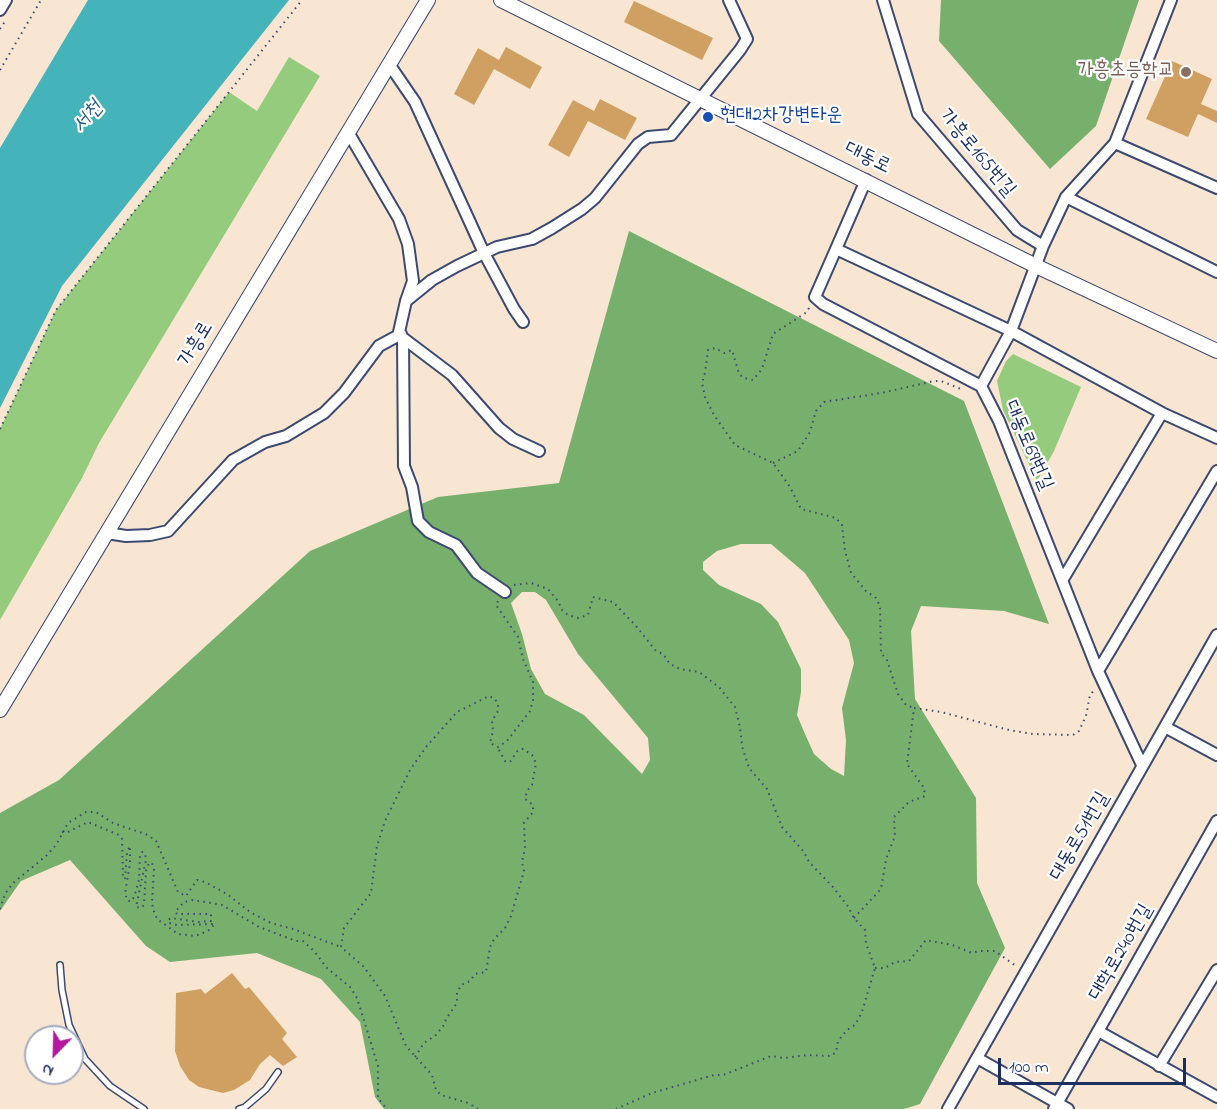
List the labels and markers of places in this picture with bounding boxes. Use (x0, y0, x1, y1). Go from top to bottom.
place label: 가흥초등학교 (1077, 60, 1174, 84)
marker: 가흥초등학교 (1179, 65, 1193, 79)
place label: 현대2차강변타운 (720, 105, 843, 129)
marker: 현대2차강변타운 (701, 110, 715, 124)

